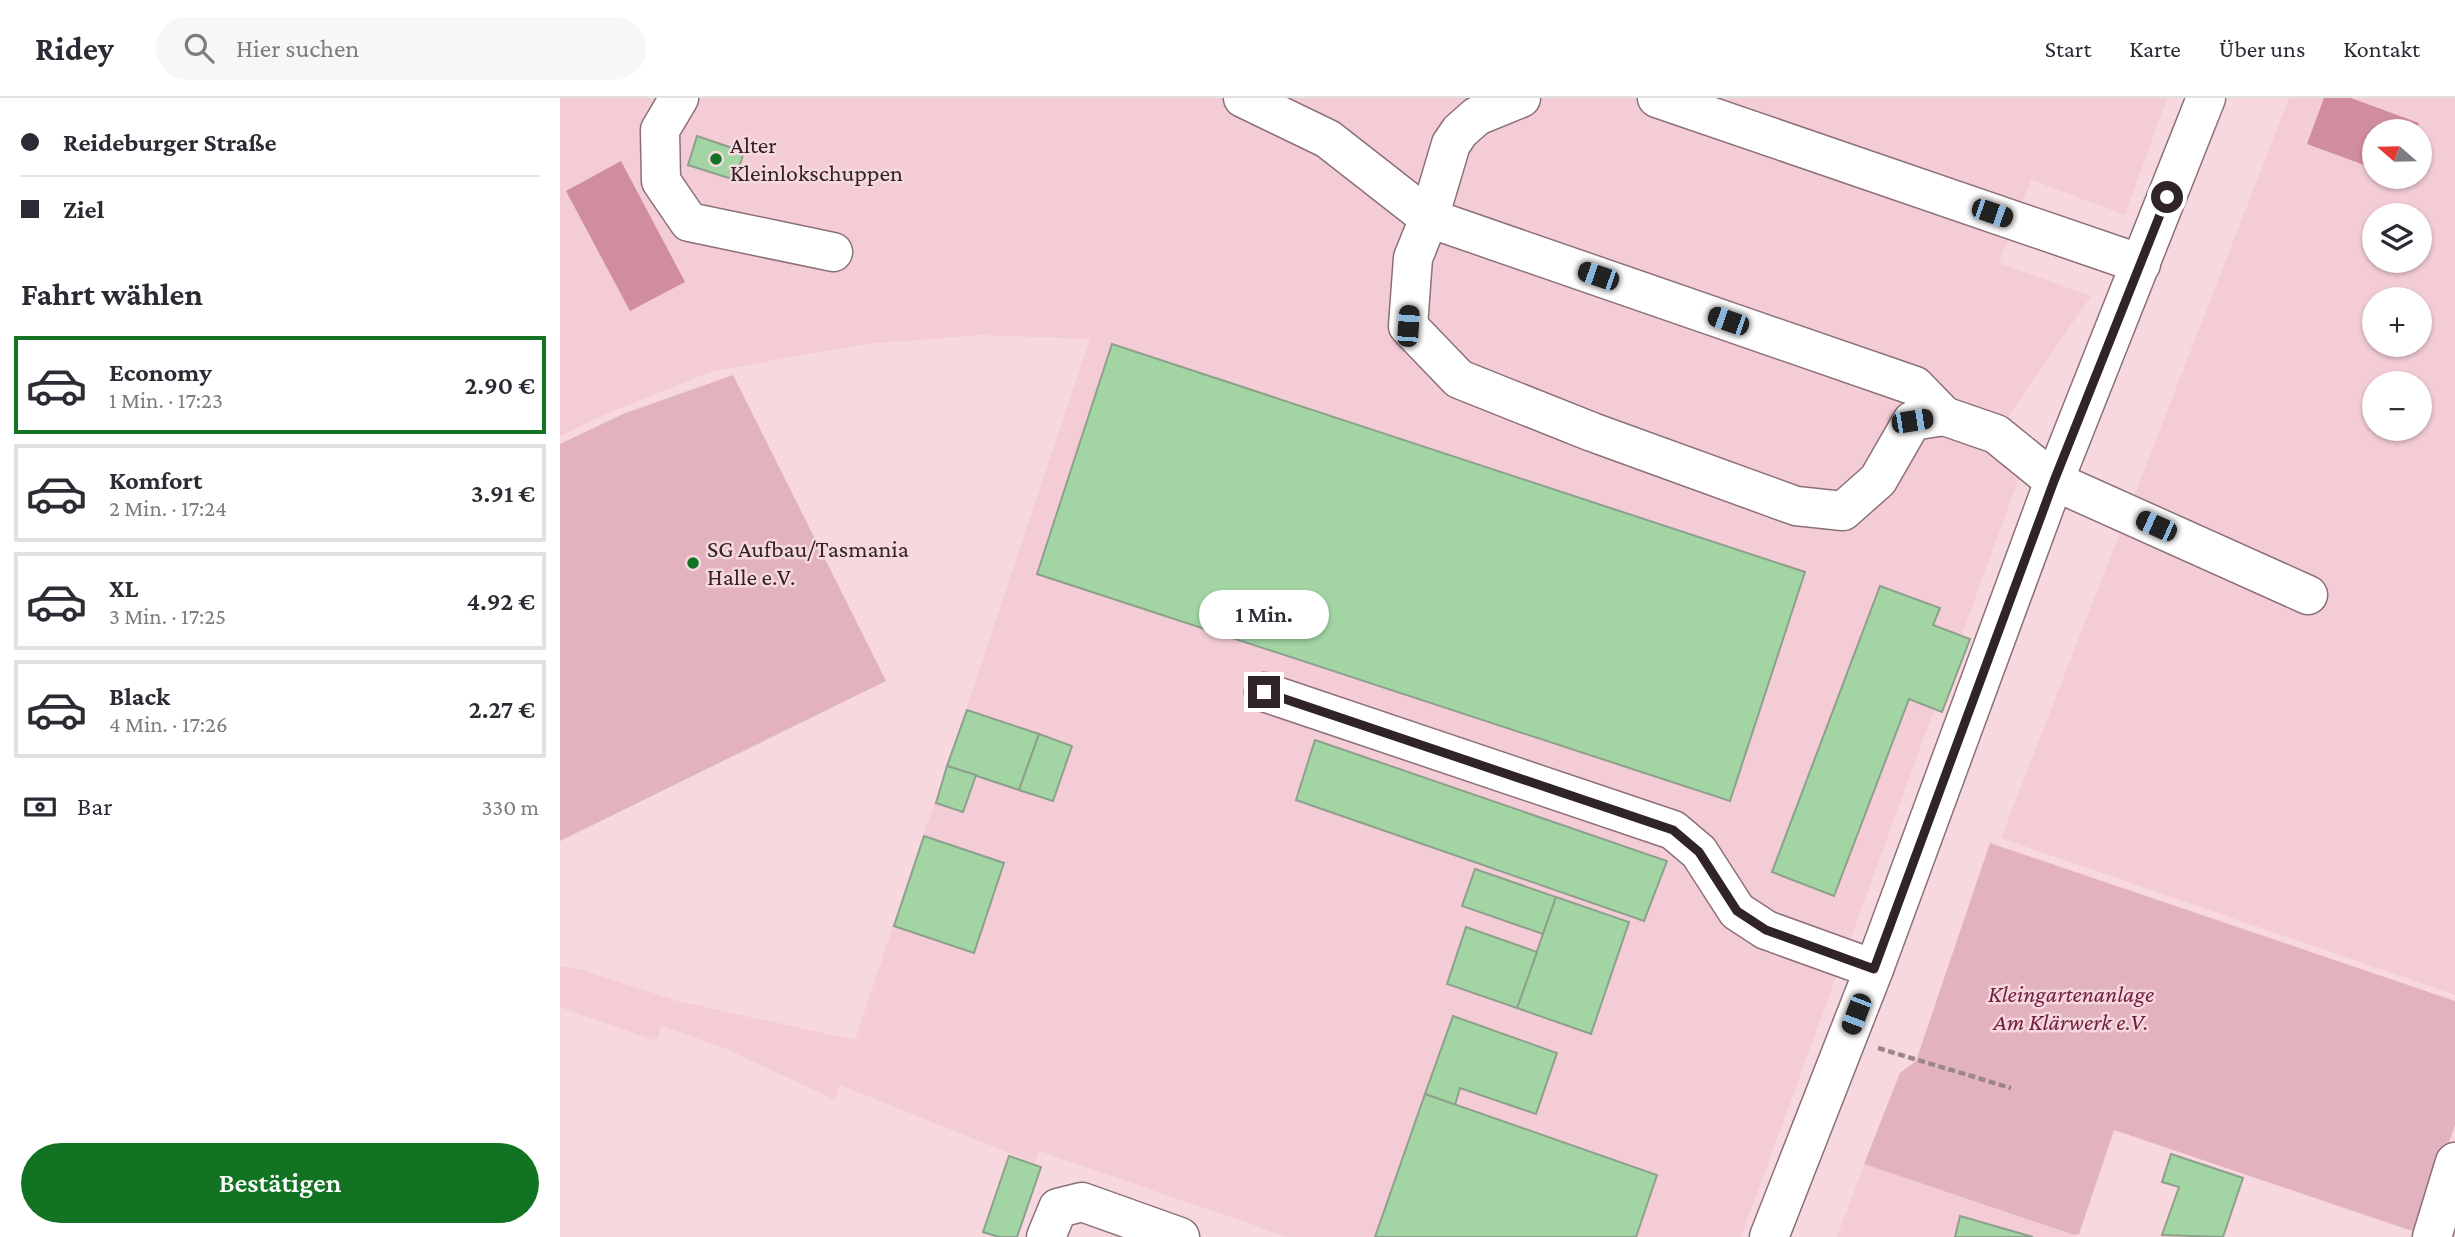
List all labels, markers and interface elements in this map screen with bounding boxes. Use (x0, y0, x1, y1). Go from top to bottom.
search box (156, 17, 646, 80)
icon: search (180, 29, 218, 67)
text: Ridey (35, 30, 114, 67)
text: Hier suchen (236, 34, 359, 63)
text: Start (2045, 35, 2091, 62)
text: Karte (2129, 35, 2181, 62)
text: Über uns (2219, 35, 2305, 62)
text: Kontakt (2343, 35, 2420, 62)
north arrow (2362, 119, 2432, 189)
map controls (2362, 119, 2432, 441)
text: Reideburger Straße (63, 128, 277, 157)
place label: Alter Kleinlokschuppen (730, 131, 903, 186)
marker: Alter Kleinlokschuppen (708, 151, 724, 167)
route start (2151, 181, 2183, 213)
text: Ziel (63, 195, 104, 224)
car (1969, 196, 2016, 230)
button: layers (2362, 203, 2432, 273)
car (1575, 259, 1622, 293)
text: Fahrt wählen (21, 276, 203, 312)
button: + (2362, 287, 2432, 357)
car (1397, 304, 1420, 348)
car (1705, 304, 1752, 338)
icon: car (25, 354, 88, 417)
text: Economy (109, 358, 212, 387)
text: 2.90 € (464, 371, 535, 400)
button: − (2362, 371, 2432, 441)
text: 1 Min. · 17:23 (109, 387, 223, 413)
car (1890, 407, 1935, 435)
icon: car (25, 462, 88, 525)
text: Komfort (109, 466, 202, 495)
text: 3.91 € (471, 479, 535, 508)
text: 2 Min. · 17:24 (109, 495, 227, 521)
car (2133, 508, 2180, 544)
place label: SG Aufbau/Tasmania Halle e.V. (707, 535, 909, 590)
marker: SG Aufbau/Tasmania Halle e.V. (685, 555, 701, 571)
icon: car (25, 570, 88, 633)
text: XL (109, 574, 138, 603)
text: 4.92 € (466, 587, 535, 616)
callout: 1 Min. (1199, 590, 1329, 640)
text: 1 Min. (1235, 601, 1293, 627)
text: 3 Min. · 17:25 (109, 603, 226, 629)
route end (1248, 676, 1280, 708)
icon: car (25, 678, 88, 741)
text: Black (109, 682, 170, 711)
text: 2.27 € (469, 695, 535, 724)
text: 4 Min. · 17:26 (109, 711, 228, 737)
icon: cash (21, 788, 59, 826)
text: Bar (77, 792, 113, 821)
text: 330 m (481, 794, 539, 820)
park label: Kleingartenanlage Am Klärwerk e.V. (1988, 980, 2154, 1035)
car (1839, 991, 1874, 1037)
button: Bestätigen (21, 1143, 539, 1223)

